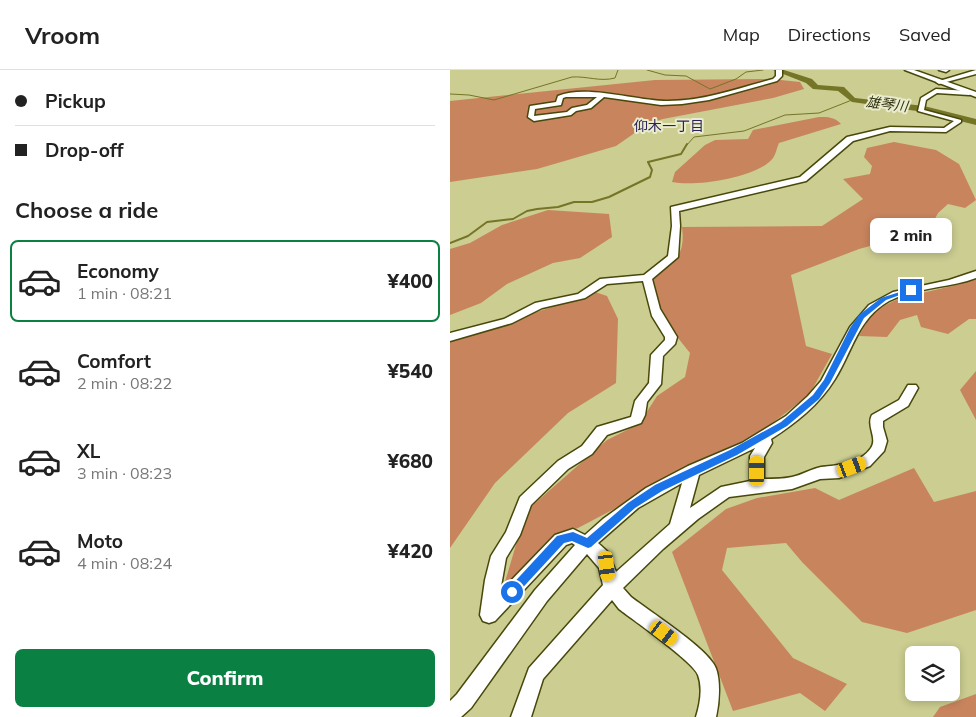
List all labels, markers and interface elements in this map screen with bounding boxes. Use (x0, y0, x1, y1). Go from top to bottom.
text: Vroom (25, 20, 100, 50)
text: Map (723, 23, 760, 46)
text: Directions (788, 23, 871, 46)
text: Saved (899, 23, 951, 46)
text: Pickup (45, 89, 106, 113)
water label: 雄琴川 (865, 93, 911, 116)
district label: 仰木一丁目 (634, 117, 704, 135)
text: Drop-off (45, 138, 123, 162)
text: Choose a ride (15, 196, 158, 224)
callout: 2 min (870, 218, 952, 252)
text: 2 min (890, 225, 932, 245)
icon: car (17, 259, 62, 304)
text: Economy (77, 259, 159, 283)
text: ¥400 (387, 269, 433, 293)
route end (900, 279, 922, 301)
text: 1 min · 08:21 (77, 283, 172, 303)
icon: car (17, 349, 62, 394)
text: Comfort (77, 349, 151, 373)
text: ¥540 (387, 359, 433, 383)
text: 2 min · 08:22 (77, 373, 172, 393)
icon: car (17, 439, 62, 484)
text: XL (77, 439, 100, 463)
text: ¥680 (387, 449, 433, 473)
car (835, 455, 868, 479)
car (749, 456, 764, 486)
text: 3 min · 08:23 (77, 463, 172, 483)
icon: car (17, 529, 62, 574)
text: Moto (77, 529, 123, 553)
text: ¥420 (387, 539, 433, 563)
car (597, 550, 616, 582)
text: 4 min · 08:24 (77, 553, 172, 573)
route start (501, 581, 523, 603)
car (647, 618, 680, 648)
map controls (905, 646, 960, 701)
button: layers (905, 646, 960, 701)
button: Confirm (15, 649, 435, 707)

